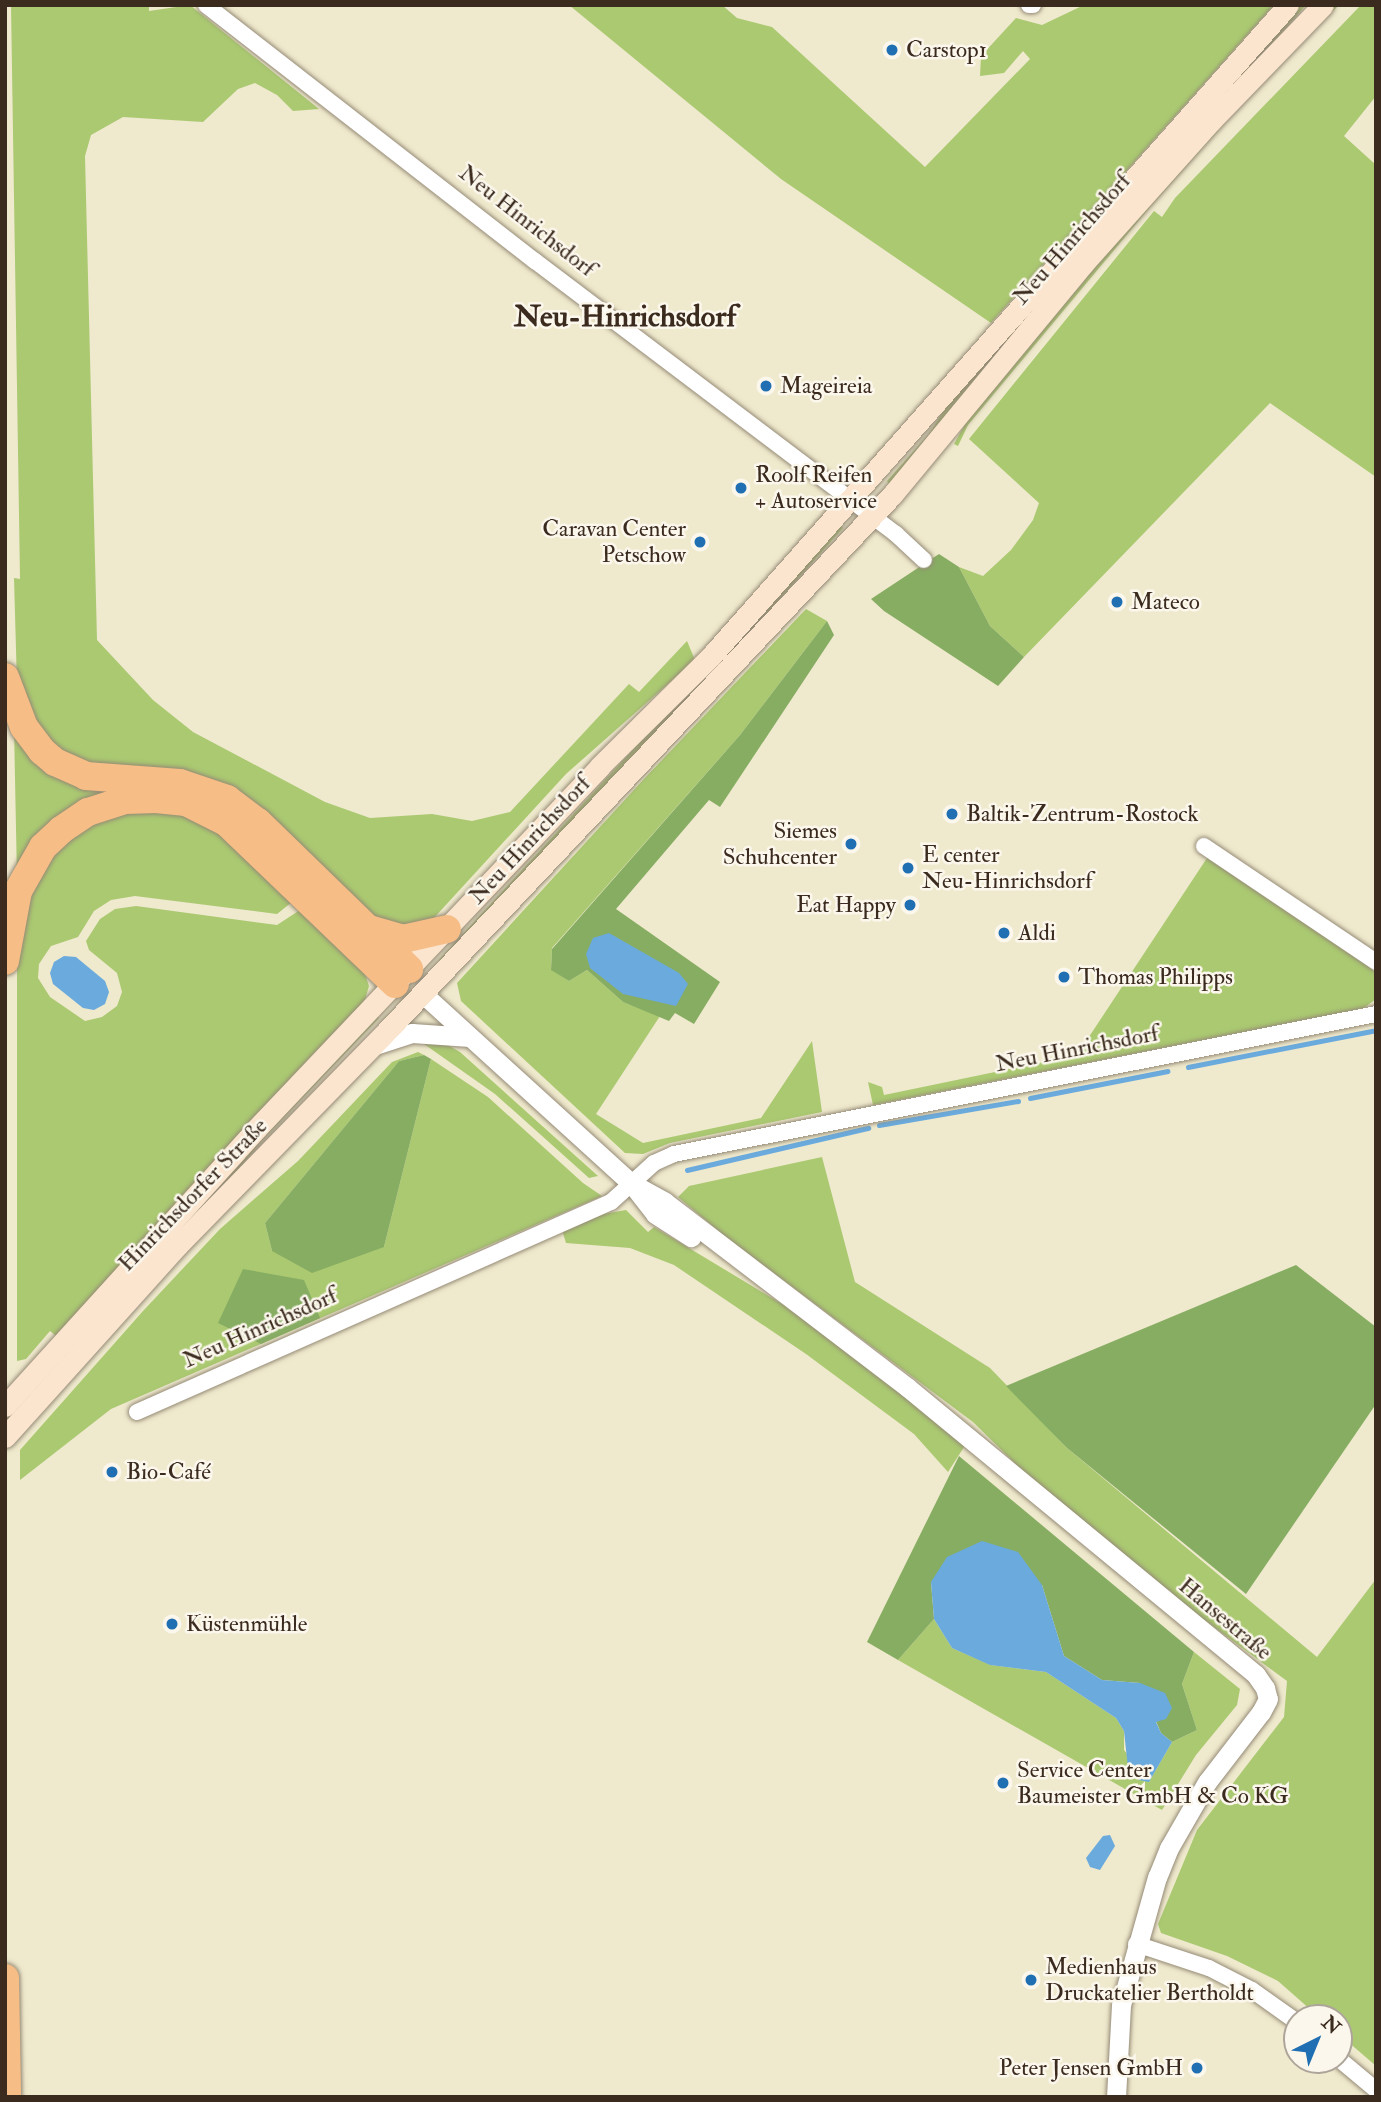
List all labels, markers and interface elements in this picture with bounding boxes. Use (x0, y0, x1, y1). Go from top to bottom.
place label: Carstop1 (906, 36, 987, 64)
marker: Carstop1 (884, 42, 900, 58)
street label: Neu Hinrichsdorf (453, 159, 601, 283)
street label: Neu Hinrichsdorf (1007, 167, 1137, 311)
district label: Neu-Hinrichsdorf (514, 299, 736, 335)
place label: Mageireia (780, 372, 872, 400)
marker: Mageireia (758, 378, 774, 394)
place label: Roolf Reifen + Autoservice (755, 461, 877, 515)
marker: Roolf Reifen + Autoservice (733, 480, 749, 496)
place label: Caravan Center Petschow (542, 515, 686, 569)
marker: Caravan Center Petschow (692, 534, 708, 550)
place label: Mateco (1131, 588, 1200, 616)
marker: Mateco (1109, 594, 1125, 610)
street label: Neu Hinrichsdorf (463, 770, 597, 910)
place label: Baltik-Zentrum-Rostock (966, 800, 1199, 828)
marker: Baltik-Zentrum-Rostock (944, 806, 960, 822)
place label: Siemes Schuhcenter (723, 817, 837, 871)
marker: Siemes Schuhcenter (843, 836, 859, 852)
place label: E center Neu-Hinrichsdorf (922, 841, 1092, 895)
marker: E center Neu-Hinrichsdorf (900, 860, 916, 876)
place label: Eat Happy (796, 891, 896, 919)
marker: Eat Happy (902, 897, 918, 913)
place label: Aldi (1018, 919, 1056, 947)
marker: Aldi (996, 925, 1012, 941)
place label: Thomas Philipps (1078, 963, 1233, 991)
marker: Thomas Philipps (1056, 969, 1072, 985)
street label: Neu Hinrichsdorf (993, 1020, 1161, 1078)
street label: Hinrichsdorfer Straße (113, 1113, 273, 1277)
street label: Neu Hinrichsdorf (179, 1282, 341, 1374)
place label: Bio-Café (126, 1458, 211, 1486)
marker: Bio-Café (104, 1464, 120, 1480)
street label: Hansestraße (1173, 1572, 1277, 1666)
place label: Küstenmühle (186, 1610, 307, 1638)
marker: Küstenmühle (164, 1616, 180, 1632)
place label: Service Center Baumeister GmbH & Co KG (1017, 1756, 1289, 1810)
marker: Service Center Baumeister GmbH & Co KG (995, 1775, 1011, 1791)
place label: Medienhaus Druckatelier Bertholdt (1045, 1953, 1254, 2007)
marker: Medienhaus Druckatelier Bertholdt (1023, 1972, 1039, 1988)
north arrow (1283, 2004, 1353, 2074)
text: N (1317, 2011, 1345, 2040)
place label: Peter Jensen GmbH (999, 2054, 1183, 2082)
marker: Peter Jensen GmbH (1189, 2060, 1205, 2076)

